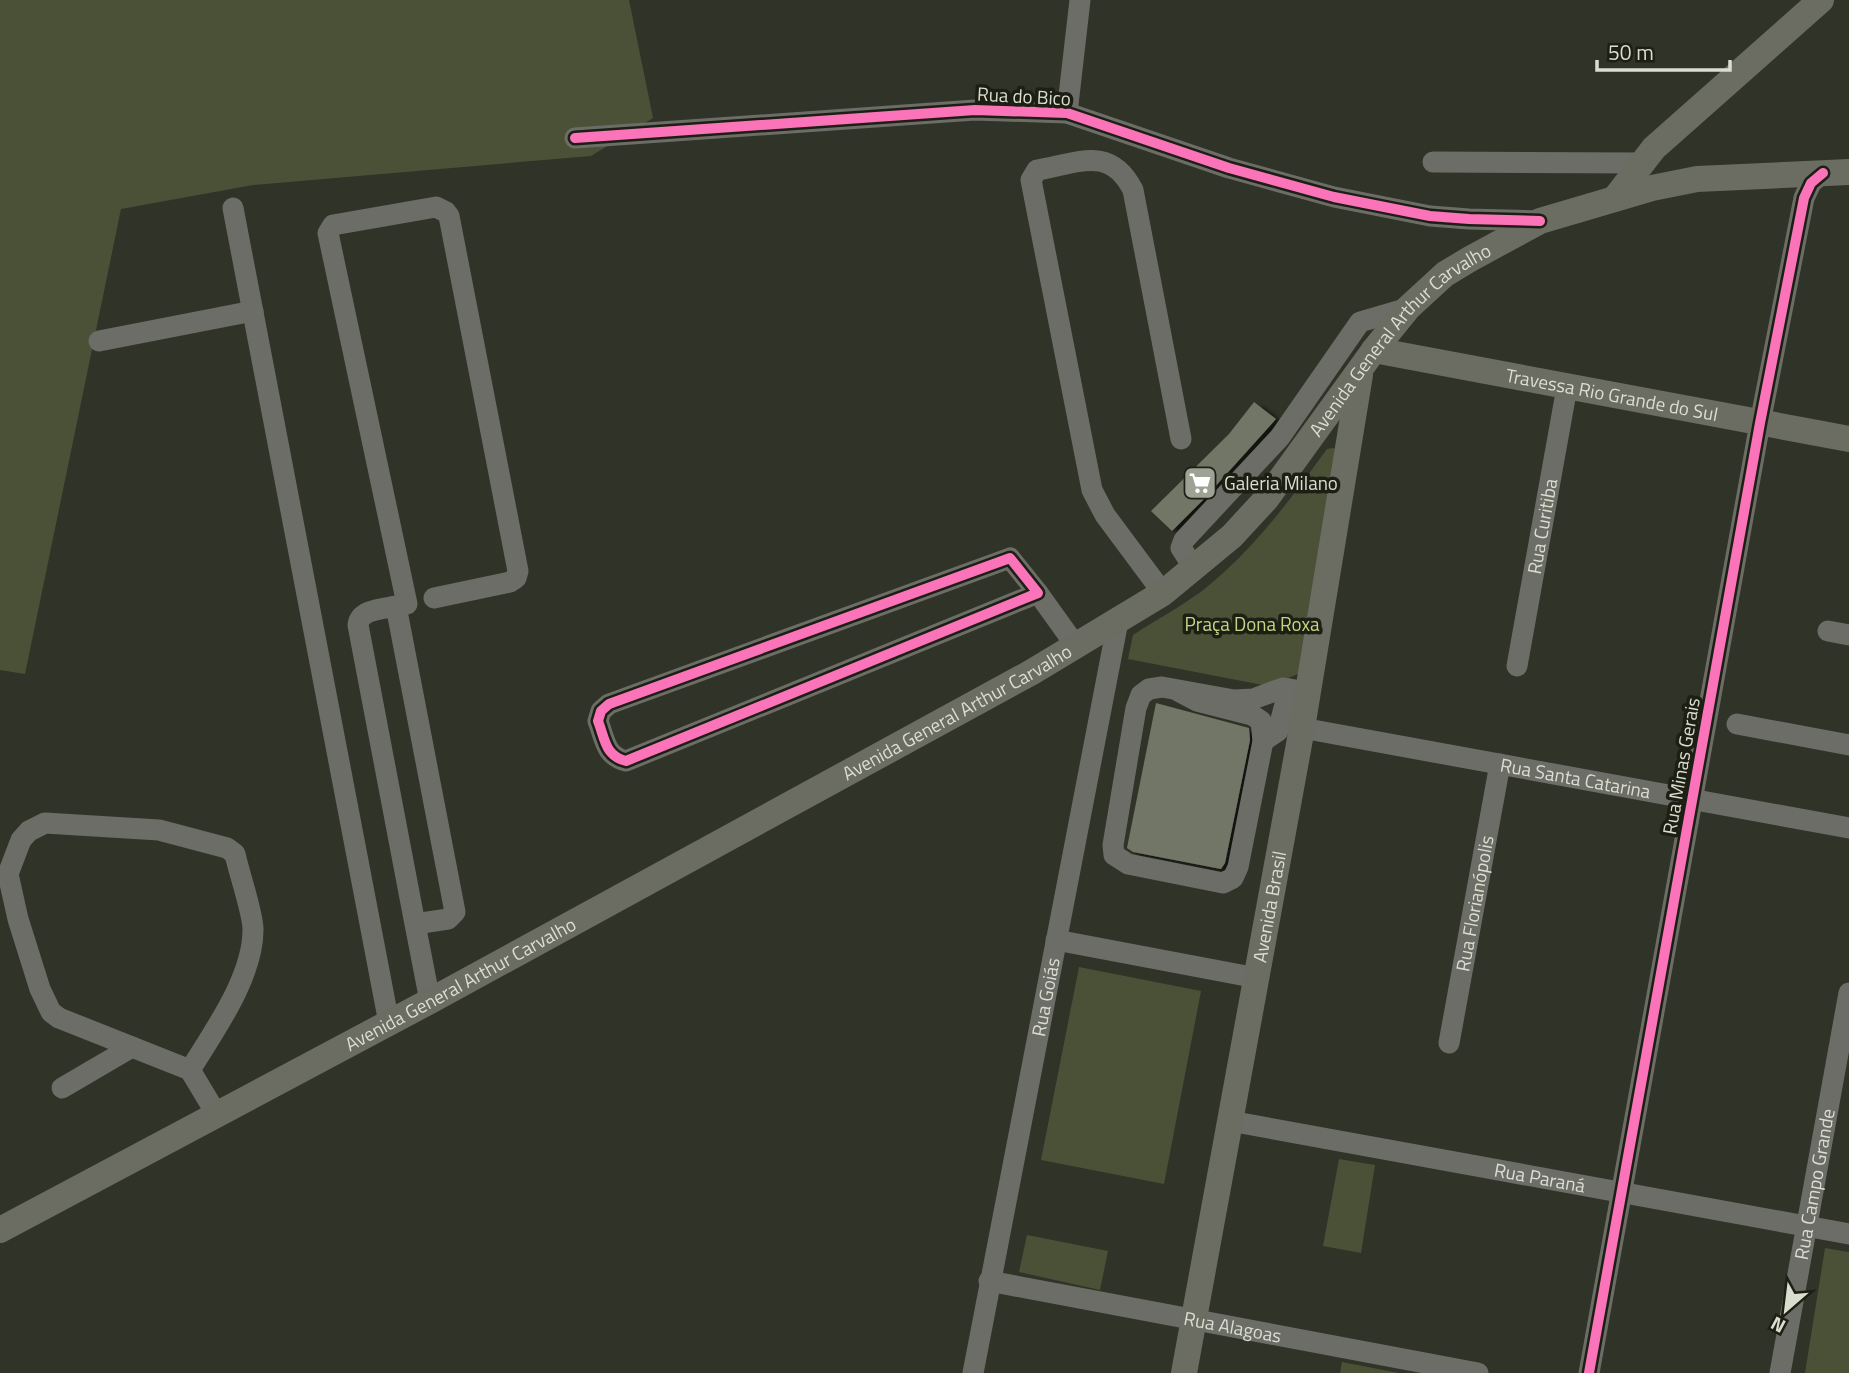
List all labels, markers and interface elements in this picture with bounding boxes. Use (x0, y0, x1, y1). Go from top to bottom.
scale bar (1597, 28, 1730, 72)
text: 50 m (1608, 36, 1654, 68)
street label: Rua do Bico (976, 79, 1072, 112)
street label: Avenida General Arthur Carvalho (1301, 235, 1496, 442)
street label: Travessa Rio Grande do Sul (1503, 360, 1721, 428)
supermarket icon: Galeria Milano (1181, 464, 1219, 502)
place label: Galeria Milano (1224, 468, 1338, 497)
street label: Rua Curitiba (1519, 475, 1564, 576)
park label: Praça Dona Roxa (1185, 609, 1320, 638)
street label: Avenida General Arthur Carvalho (836, 636, 1077, 787)
street label: Rua Minas Gerais (1654, 695, 1707, 837)
street label: Rua Santa Catarina (1498, 750, 1654, 806)
street label: Rua Florianópolis (1447, 833, 1501, 974)
street label: Avenida Brasil (1244, 848, 1293, 965)
street label: Avenida General Arthur Carvalho (339, 909, 581, 1058)
street label: Rua Goiás (1023, 955, 1067, 1039)
street label: Rua Campo Grande (1786, 1106, 1842, 1262)
street label: Rua Paraná (1492, 1155, 1588, 1200)
north arrow (1751, 1275, 1821, 1345)
street label: Rua Alagoas (1182, 1303, 1284, 1350)
text: N (1765, 1310, 1790, 1341)

